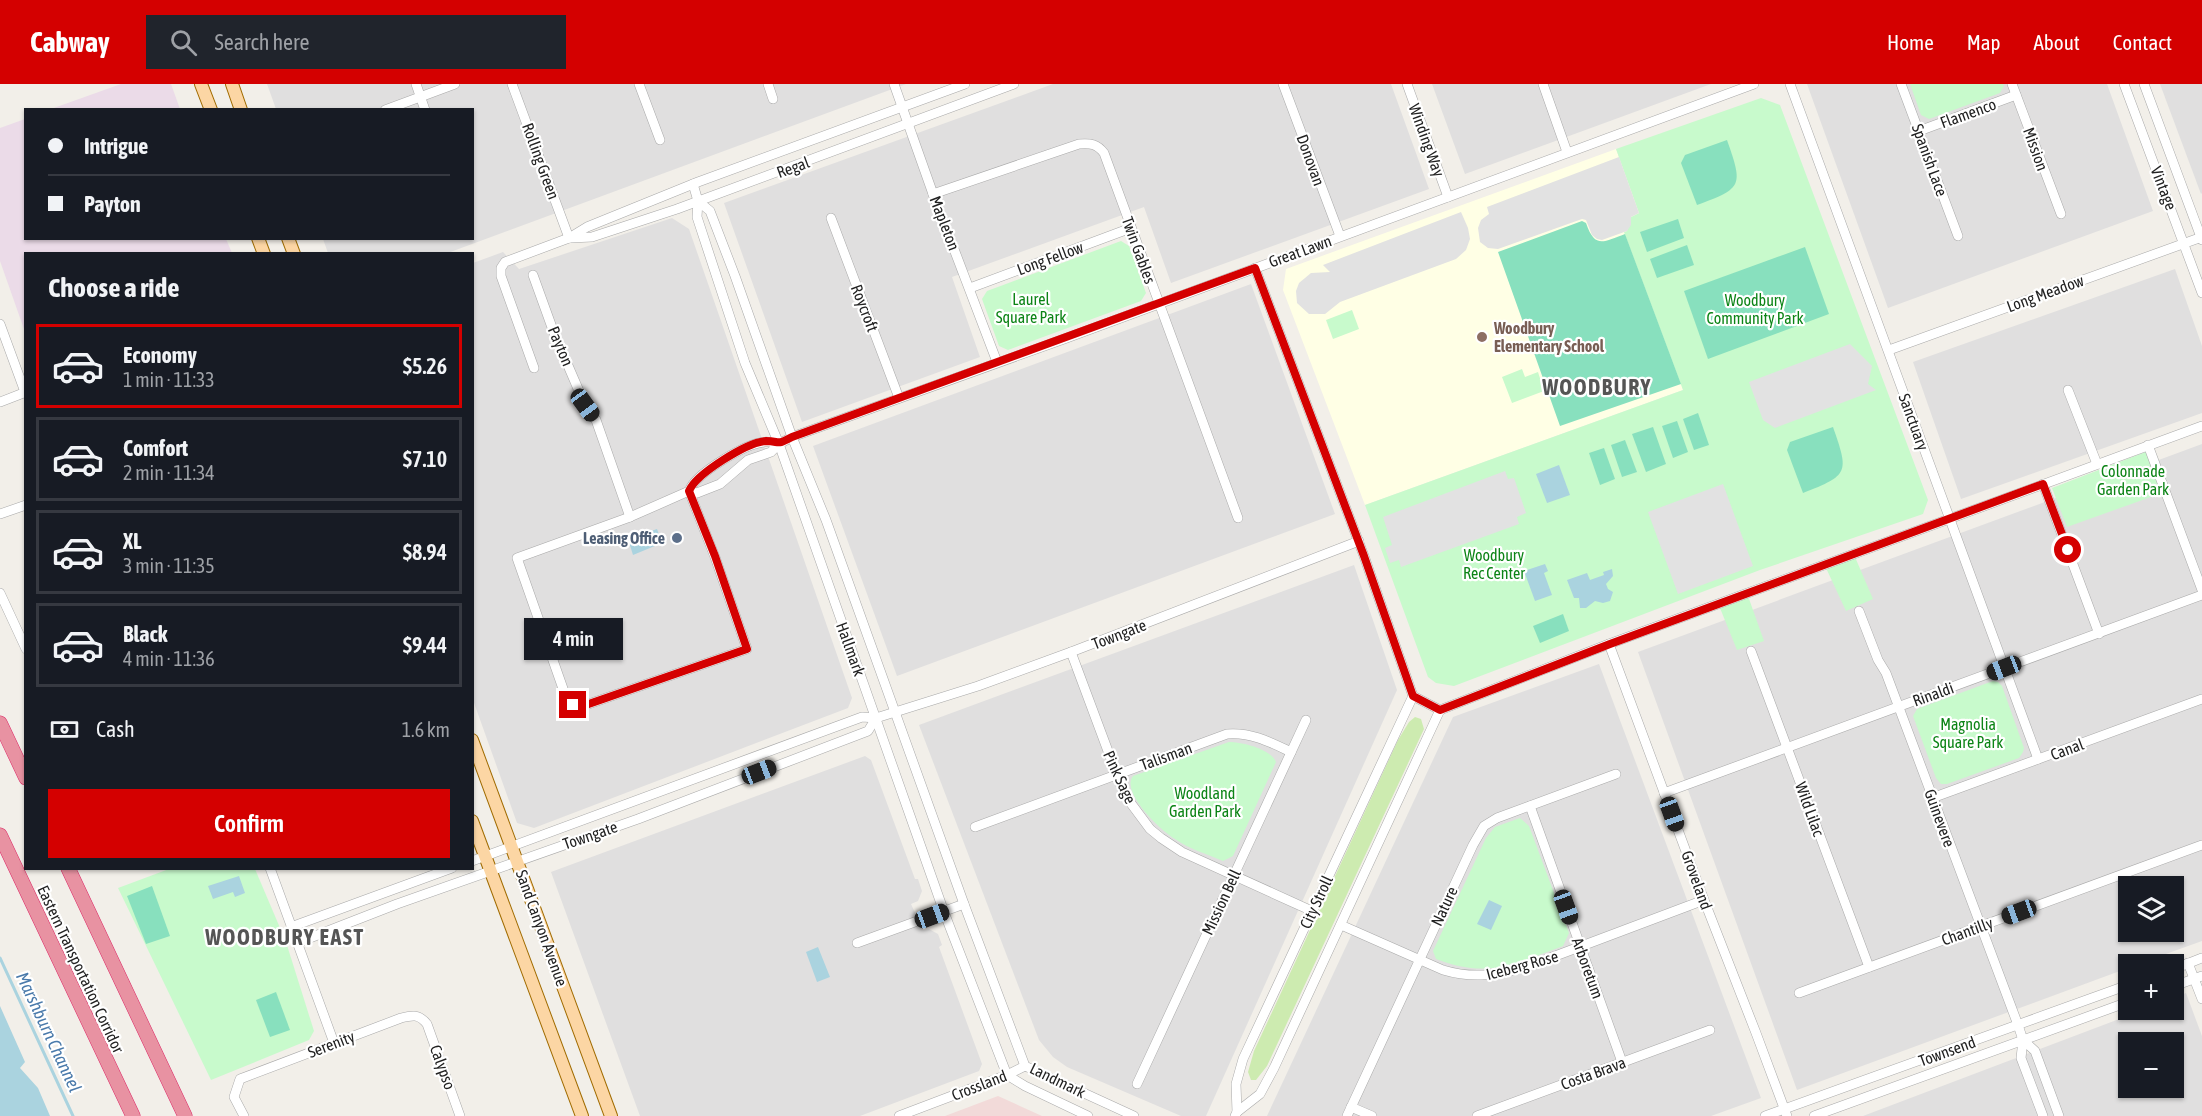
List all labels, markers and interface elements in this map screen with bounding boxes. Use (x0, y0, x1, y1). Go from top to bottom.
search box (146, 15, 566, 69)
text: Cabway (30, 26, 110, 58)
icon: search (167, 26, 200, 59)
text: Search here (215, 29, 310, 55)
text: Home (1887, 30, 1934, 54)
text: Map (1967, 30, 2001, 54)
text: About (2034, 30, 2080, 54)
text: Contact (2113, 30, 2172, 54)
street label: Flamenco (1938, 95, 1998, 131)
street label: Winding Way (1405, 101, 1449, 180)
street label: Rolling Green (518, 120, 563, 202)
street label: Spanish Lace (1908, 121, 1951, 199)
street label: Mission (2020, 125, 2052, 173)
street label: Donovan (1293, 132, 1329, 188)
text: Intrigue (84, 133, 148, 159)
street label: Regal (774, 153, 813, 182)
street label: Vintage (2147, 164, 2180, 213)
text: Payton (84, 191, 141, 217)
street label: Mapleton (925, 193, 964, 253)
street label: Twin Gables (1119, 214, 1160, 286)
street label: Great Lawn (1266, 231, 1334, 271)
street label: Long Fellow (1014, 238, 1086, 279)
street label: Long Meadow (2004, 271, 2087, 316)
text: Choose a ride (48, 272, 180, 303)
street label: Roycroft (847, 282, 882, 335)
park label: Laurel Square Park (996, 290, 1066, 327)
park label: Woodbury Community Park (1706, 291, 1804, 328)
place label: Woodbury Elementary School (1493, 319, 1605, 355)
street label: Payton (544, 323, 577, 369)
marker: Woodbury Elementary School (1475, 330, 1489, 344)
icon: car (51, 339, 105, 393)
text: Economy (123, 342, 197, 368)
text: $5.26 (403, 353, 447, 379)
text: 1 min · 11:33 (123, 368, 215, 391)
district label: WOODBURY (1541, 374, 1652, 400)
car (567, 385, 603, 425)
street label: Sanctuary (1895, 391, 1933, 453)
icon: car (51, 432, 105, 486)
text: Comfort (123, 435, 188, 461)
text: $7.10 (403, 446, 447, 472)
text: 2 min · 11:34 (123, 461, 215, 484)
park label: Colonnade Garden Park (2097, 462, 2169, 498)
icon: car (51, 525, 105, 579)
text: XL (123, 528, 141, 554)
place label: Leasing Office (583, 529, 665, 547)
marker: Leasing Office (670, 531, 684, 545)
route start (2054, 536, 2081, 563)
text: $8.94 (403, 539, 447, 565)
park label: Woodbury Rec Center (1463, 546, 1525, 582)
text: 3 min · 11:35 (123, 554, 215, 577)
street label: Towngate (1089, 615, 1149, 653)
icon: car (51, 618, 105, 672)
callout: 4 min (524, 618, 622, 660)
street label: Hallmark (833, 620, 869, 678)
text: Black (123, 621, 167, 647)
text: 4 min (553, 627, 594, 650)
text: $9.44 (403, 632, 447, 658)
text: 4 min · 11:36 (123, 647, 215, 670)
car (1984, 653, 2024, 683)
street label: Rinaldi (1910, 678, 1956, 710)
route end (559, 691, 586, 718)
icon: cash (48, 713, 81, 746)
park label: Magnolia Square Park (1933, 715, 2003, 752)
text: Cash (96, 716, 135, 742)
text: 1.6 km (402, 718, 450, 741)
street label: Canal (2048, 734, 2087, 763)
street label: Talisman (1138, 738, 1194, 774)
street label: Pink Sage (1099, 748, 1140, 807)
car (739, 757, 779, 787)
street label: Wild Lilac (1792, 779, 1828, 839)
park label: Woodland Garden Park (1169, 784, 1241, 820)
street label: Guinevere (1921, 787, 1959, 849)
button: Confirm (48, 789, 450, 858)
car (1657, 794, 1687, 834)
street label: Towngate (560, 817, 620, 854)
street label: Groveland (1678, 848, 1716, 912)
street label: Mission Bell (1198, 866, 1244, 938)
street label: Sand Canyon Avenue (512, 867, 571, 989)
street label: City Stroll (1296, 872, 1337, 932)
map controls (2118, 876, 2184, 1098)
button: layers (2118, 876, 2184, 942)
street label: Eastern Transportation Corridor (33, 882, 128, 1056)
street label: Nature (1427, 884, 1461, 928)
car (1551, 887, 1581, 927)
car (1999, 897, 2039, 927)
car (912, 901, 952, 931)
street label: Chantilly (1939, 913, 1996, 950)
district label: WOODBURY EAST (204, 924, 365, 950)
street label: Arboretum (1569, 935, 1607, 1001)
street label: Iceberg Rose (1484, 947, 1560, 984)
button: + (2118, 954, 2184, 1020)
water label: Marshburn Channel (12, 969, 86, 1095)
street label: Serenity (305, 1027, 358, 1062)
street label: Townsend (1916, 1032, 1978, 1070)
button: − (2118, 1032, 2184, 1098)
street label: Calypso (426, 1042, 459, 1092)
street label: Costa Brava (1558, 1053, 1628, 1093)
street label: Landmark (1027, 1059, 1089, 1101)
street label: Crossland (949, 1066, 1009, 1104)

